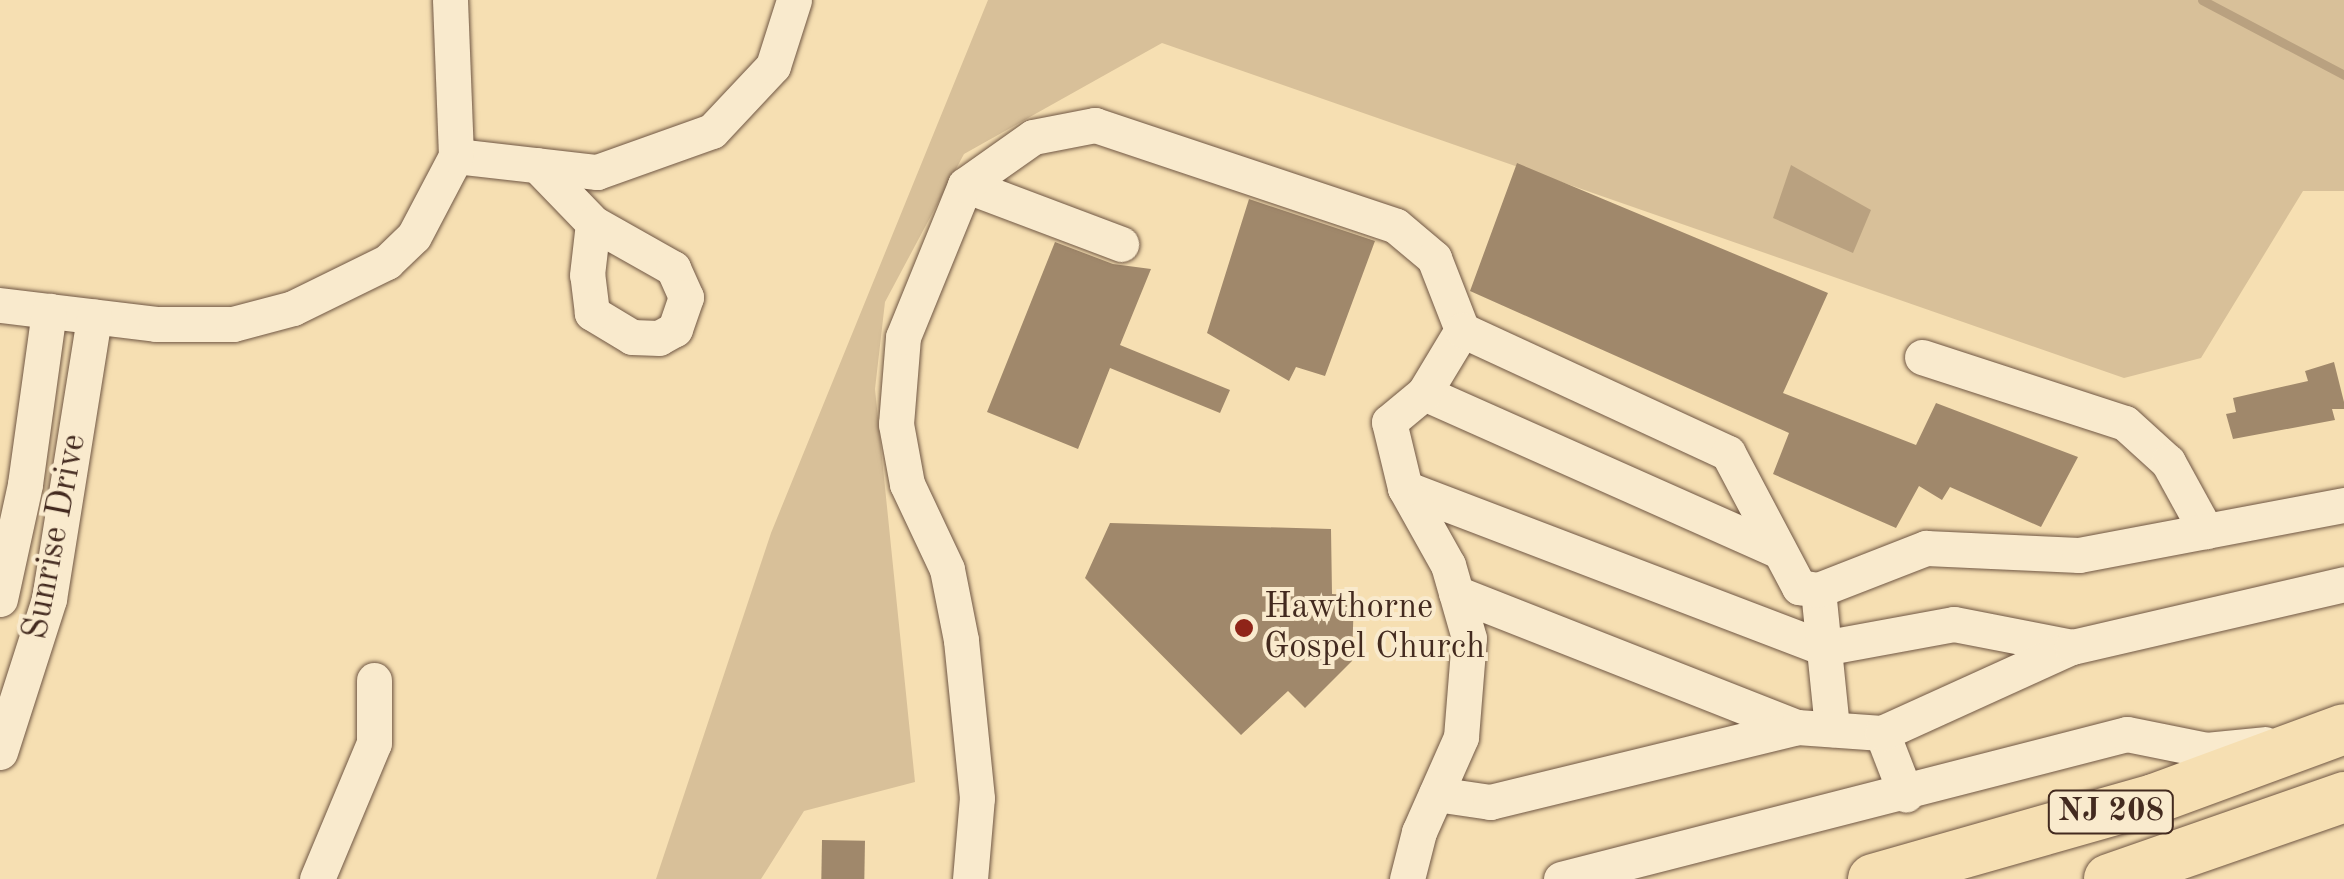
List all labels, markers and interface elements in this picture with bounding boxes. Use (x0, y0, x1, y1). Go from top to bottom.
street label: Sunrise Drive (16, 431, 96, 643)
place label: Hawthorne Gospel Church (1264, 587, 1485, 669)
marker: Hawthorne Gospel Church (1233, 617, 1255, 639)
road number: NJ 208 (2046, 785, 2176, 839)

